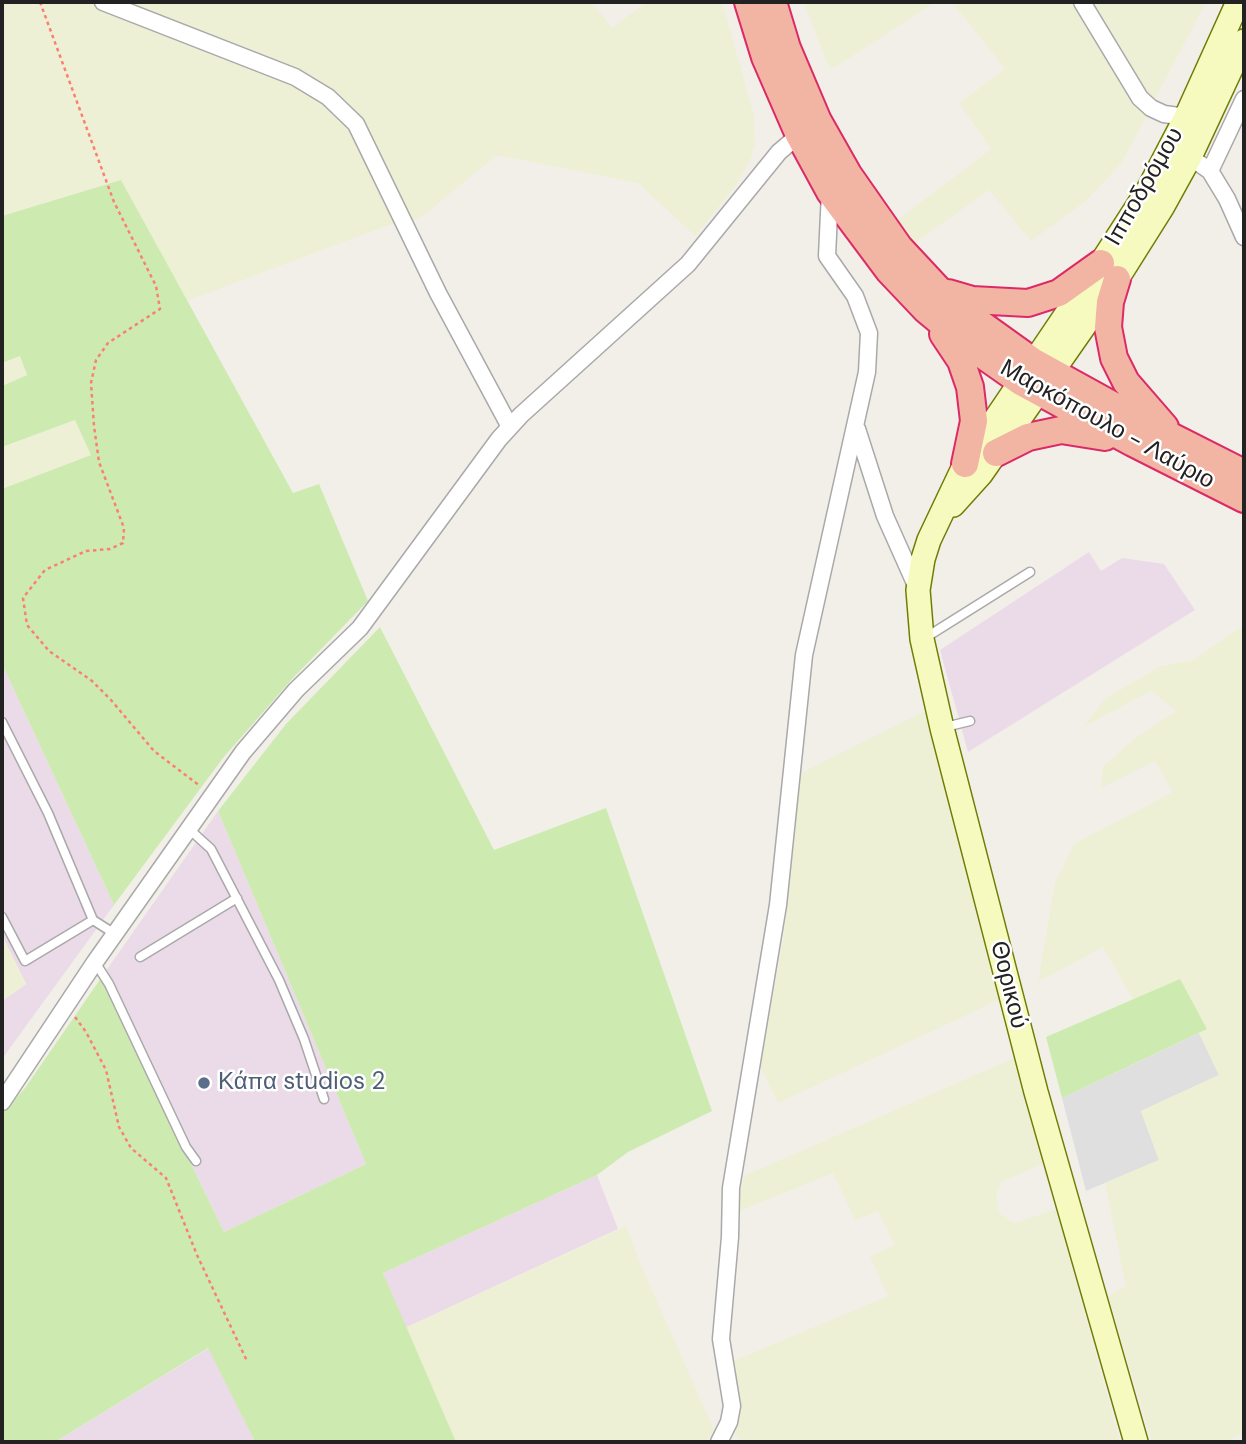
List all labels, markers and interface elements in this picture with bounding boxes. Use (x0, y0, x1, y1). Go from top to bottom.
street label: Ιπποδρόμου (1100, 123, 1190, 251)
street label: Μαρκόπουλο - Λαύριο (995, 354, 1219, 496)
street label: Θορικού (983, 938, 1033, 1032)
place label: Κάπα studios 2 (218, 1069, 385, 1097)
marker: Κάπα studios 2 (196, 1075, 212, 1091)

